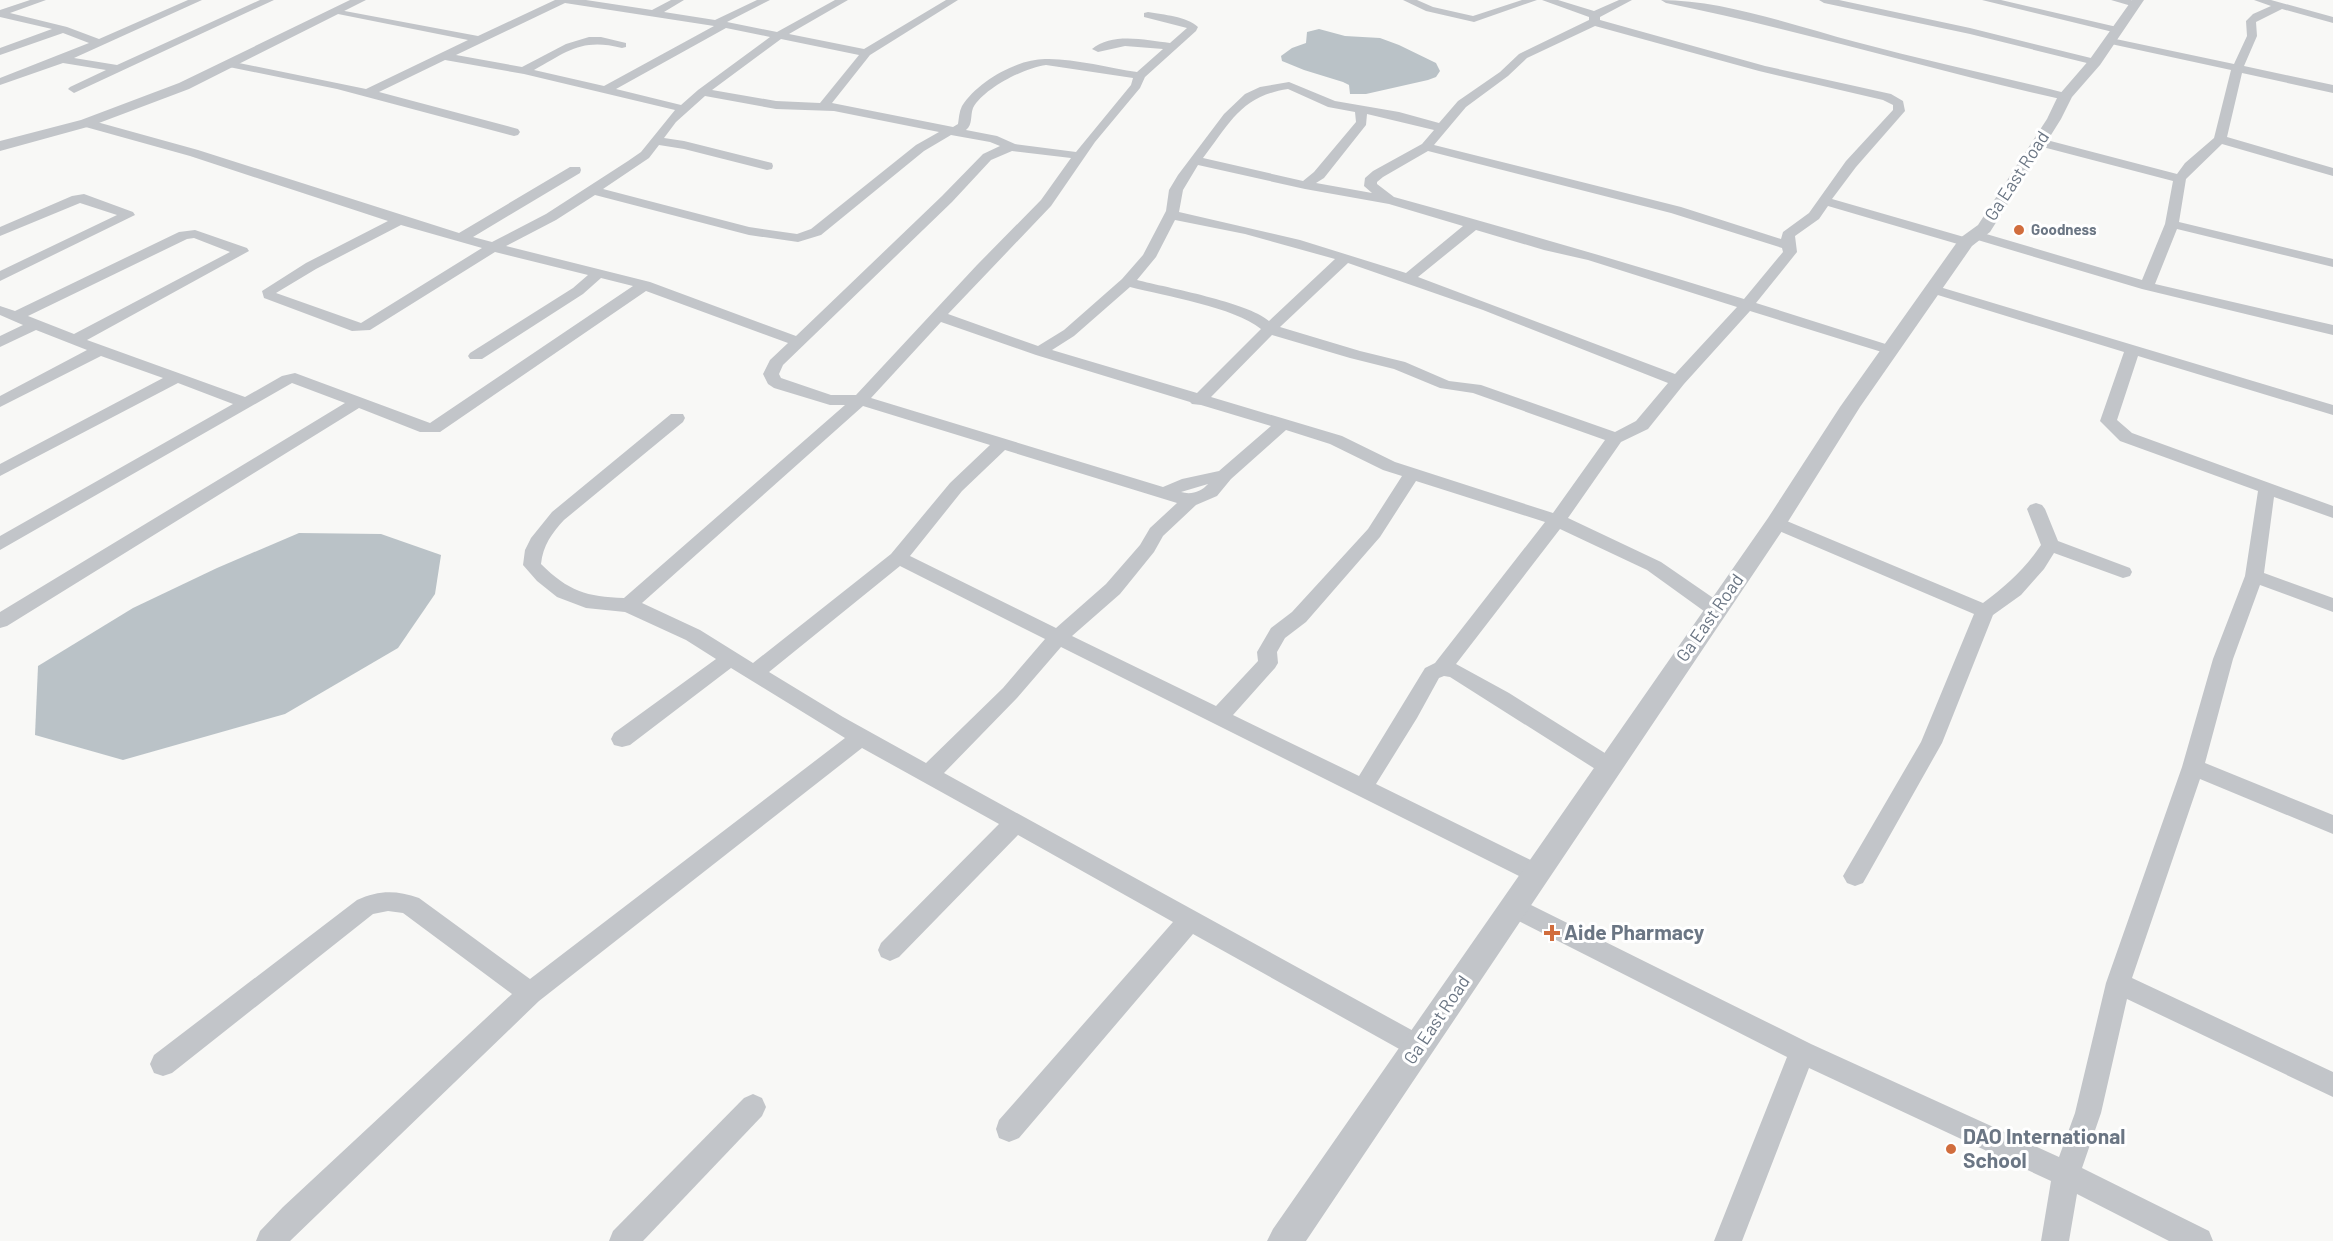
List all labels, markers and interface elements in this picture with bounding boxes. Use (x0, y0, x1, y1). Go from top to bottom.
street label: Ga East Road (1979, 127, 2053, 224)
place label: Goodness (2031, 220, 2097, 238)
marker: Goodness (2012, 223, 2026, 237)
street label: Ga East Road (1671, 569, 1748, 666)
place label: Aide Pharmacy (1564, 919, 1705, 944)
marker: Aide Pharmacy (1545, 926, 1559, 940)
street label: Ga East Road (1398, 971, 1474, 1068)
place label: DAO International School (1963, 1123, 2126, 1172)
marker: DAO International School (1944, 1142, 1958, 1156)

